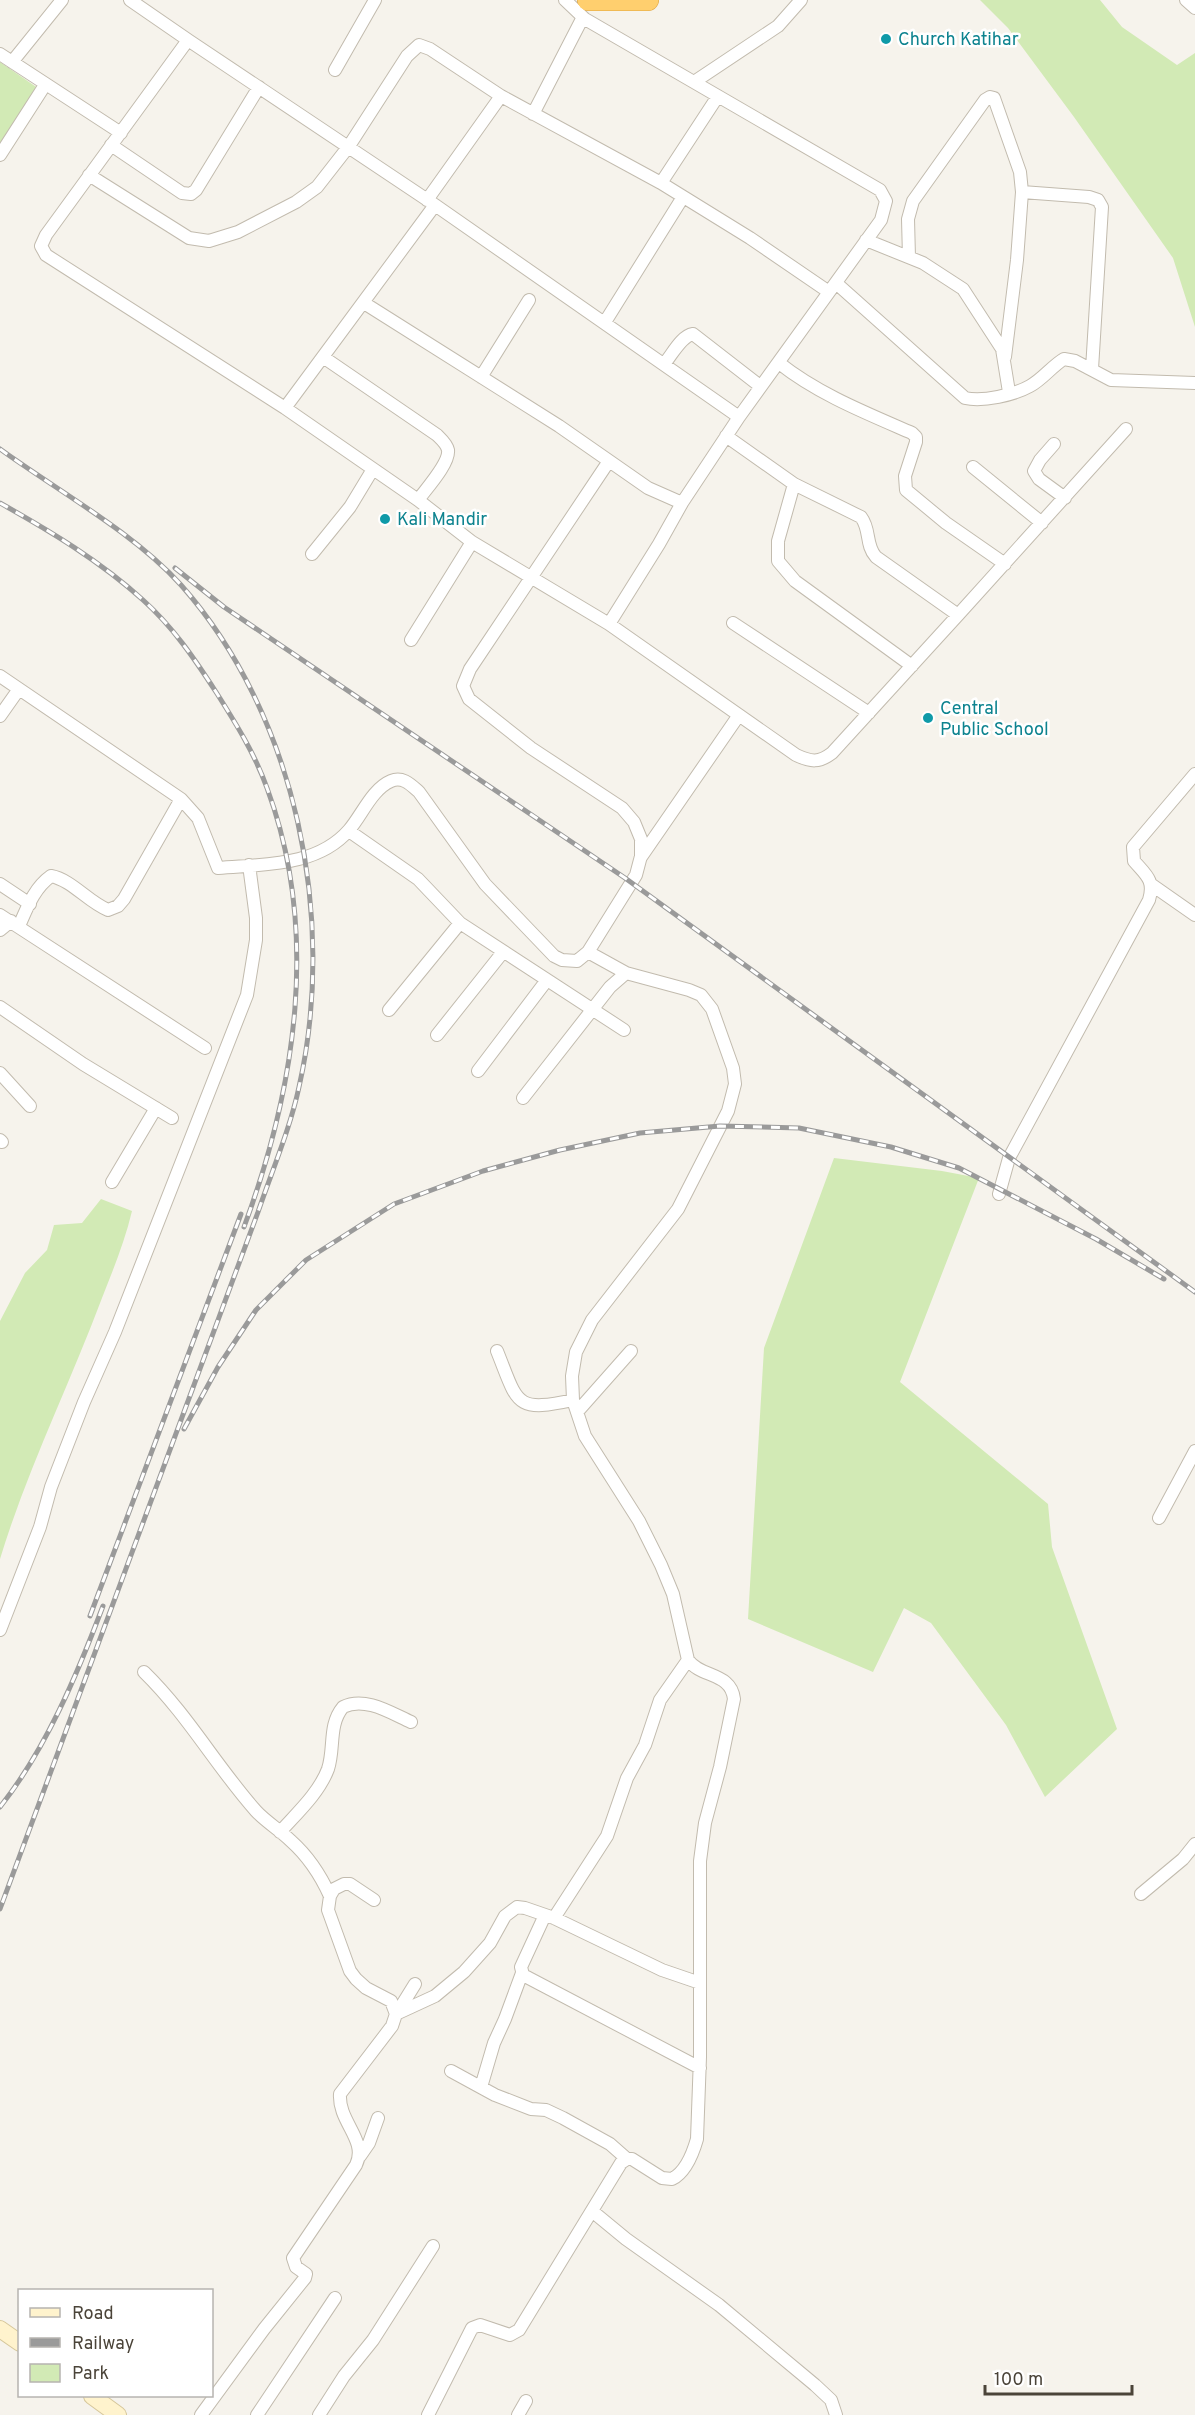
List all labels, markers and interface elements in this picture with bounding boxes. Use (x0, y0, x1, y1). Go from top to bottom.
place label: Church Katihar (898, 29, 1019, 52)
marker: Church Katihar (879, 32, 893, 46)
place label: Kali Mandir (397, 509, 487, 532)
marker: Kali Mandir (378, 512, 392, 526)
place label: Central Public School (940, 698, 1049, 742)
marker: Central Public School (921, 711, 935, 725)
legend (18, 2289, 213, 2397)
text: Road (72, 2303, 114, 2326)
text: Railway (72, 2333, 134, 2356)
scale bar (985, 2358, 1132, 2396)
text: Park (72, 2363, 109, 2386)
text: 100 m (994, 2369, 1043, 2392)

